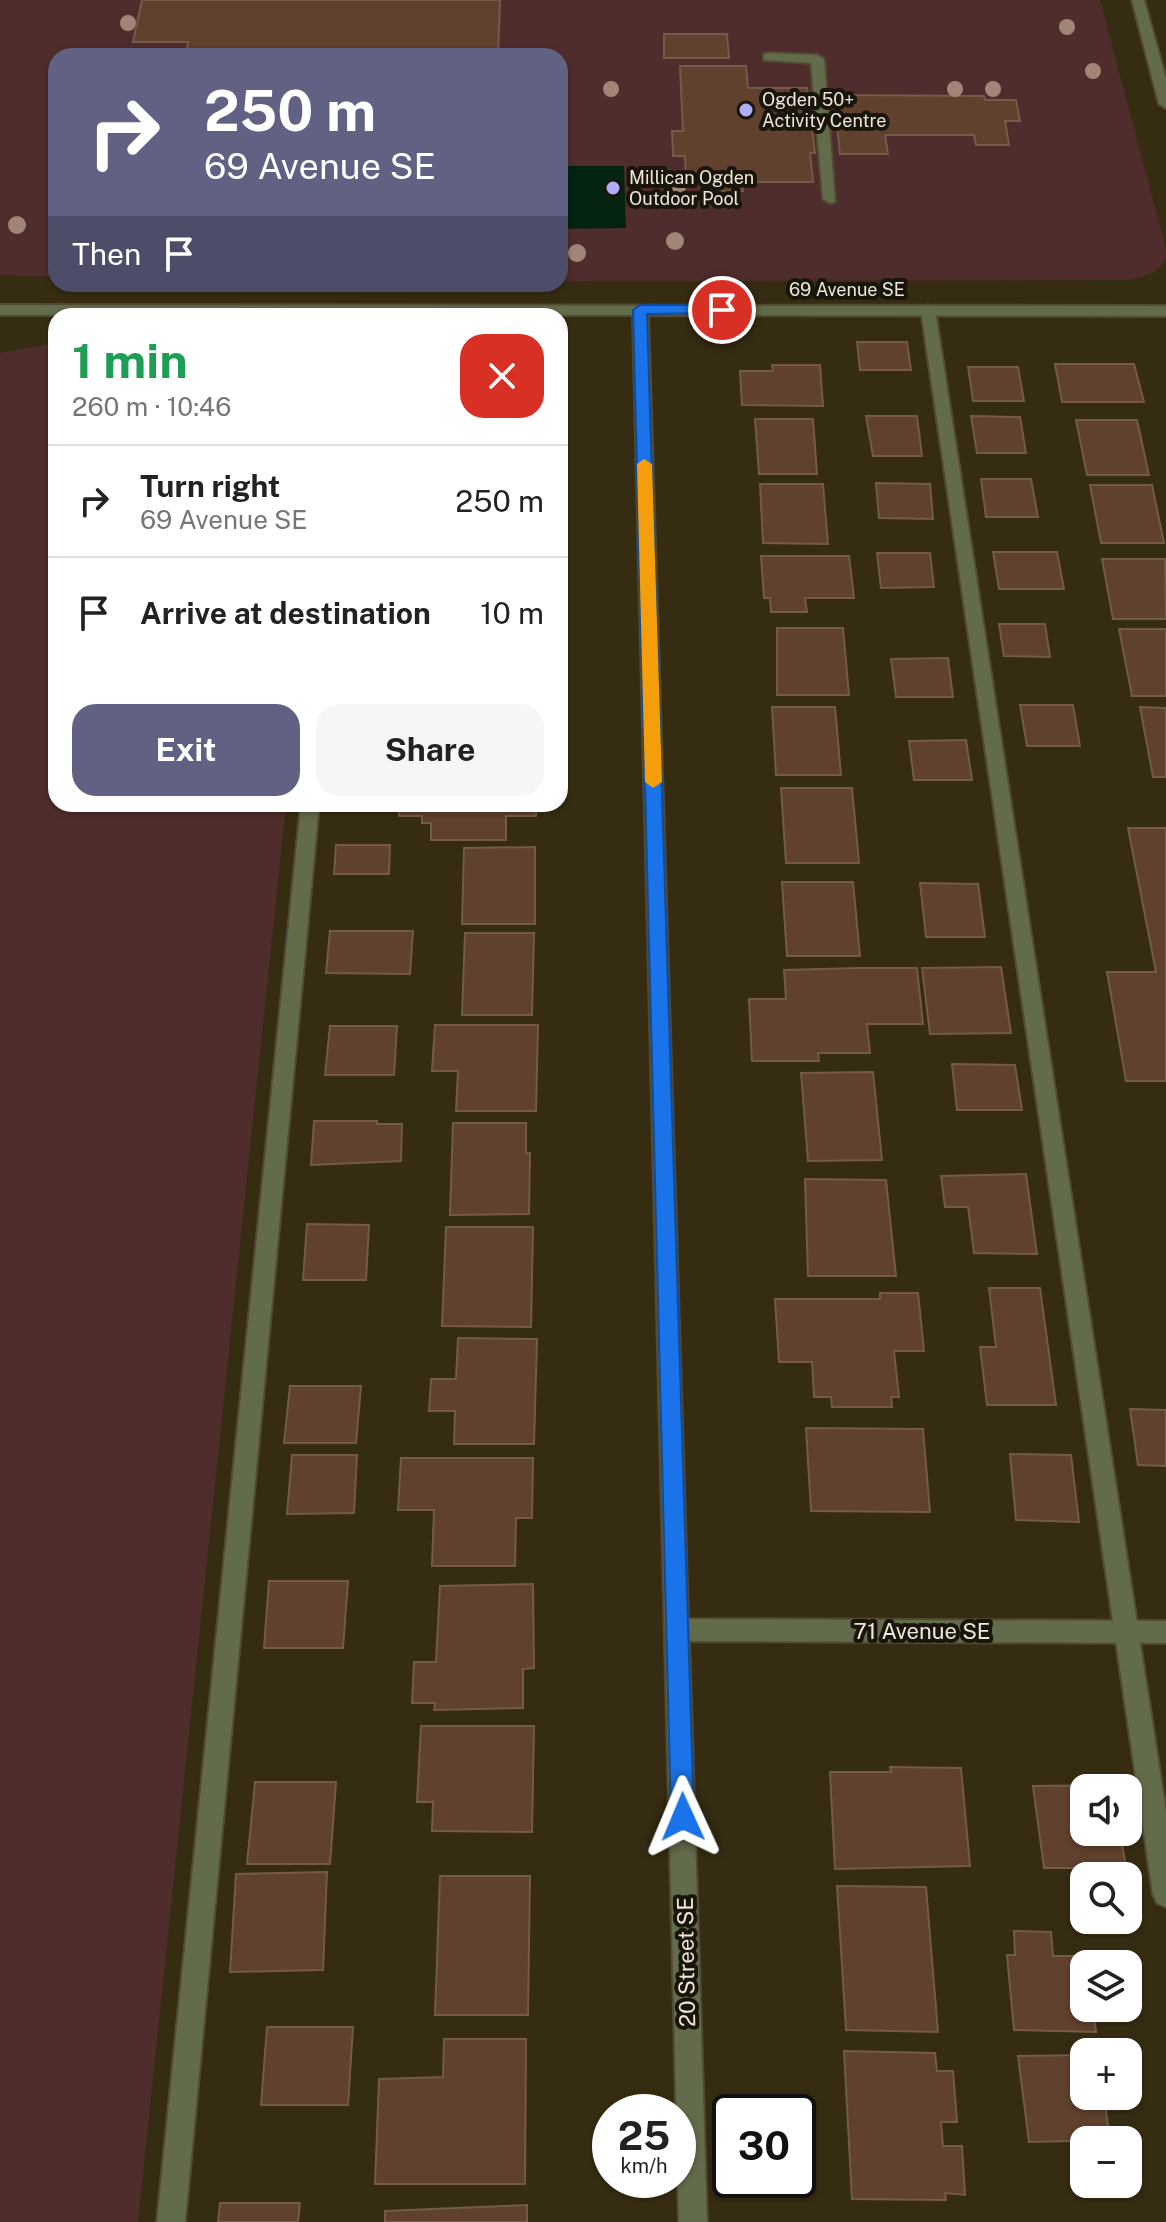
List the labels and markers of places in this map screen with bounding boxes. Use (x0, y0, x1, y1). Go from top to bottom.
place label: Ogden 50+ Activity Centre (762, 89, 887, 131)
marker: Ogden 50+ Activity Centre (737, 101, 755, 119)
place label: Millican Ogden Outdoor Pool (629, 167, 754, 209)
marker: Millican Ogden Outdoor Pool (604, 179, 622, 197)
pin (688, 276, 756, 344)

